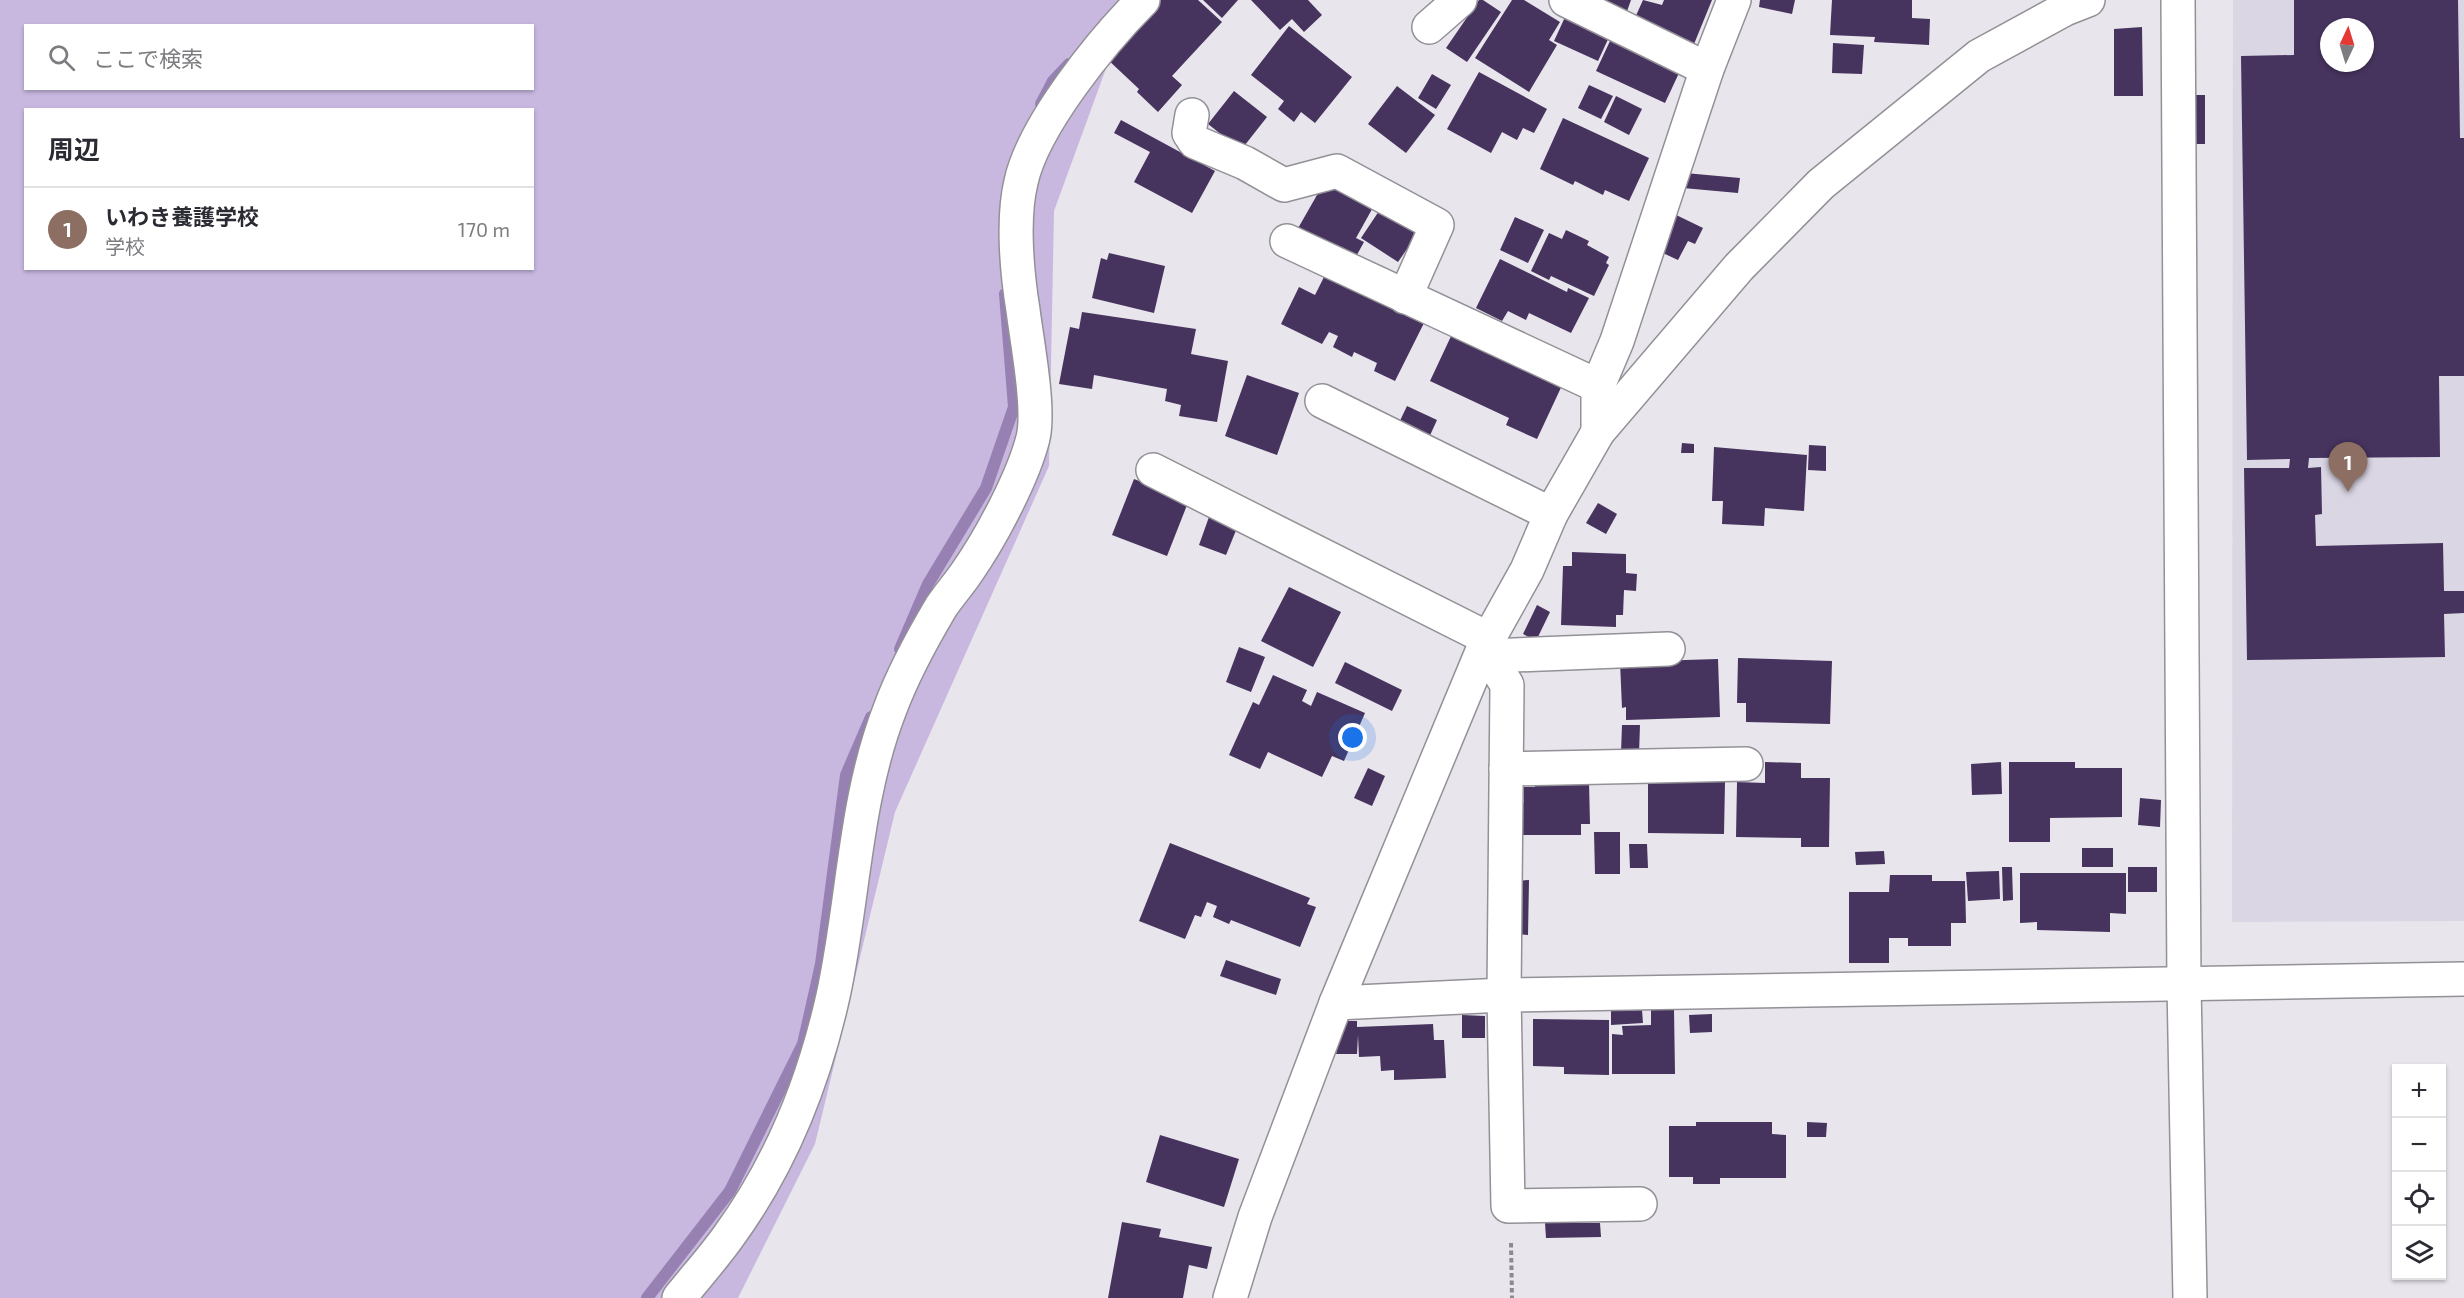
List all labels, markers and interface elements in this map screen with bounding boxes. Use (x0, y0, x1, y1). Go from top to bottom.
north arrow (2320, 18, 2374, 72)
search box (24, 24, 534, 90)
icon: search (45, 41, 78, 74)
text: ここで検索 (93, 45, 203, 71)
text: 周辺 (48, 133, 100, 164)
text: いわき養護学校 (105, 203, 259, 229)
text: 1 (63, 217, 72, 241)
text: 170 m (458, 217, 510, 241)
text: 学校 (105, 234, 145, 258)
pin: 1 (2328, 442, 2368, 492)
your location (1338, 723, 1367, 752)
map controls (2392, 1064, 2446, 1280)
button: + (2392, 1064, 2446, 1118)
button: − (2392, 1118, 2446, 1172)
button: locate (2392, 1172, 2446, 1226)
button: layers (2392, 1226, 2446, 1280)

